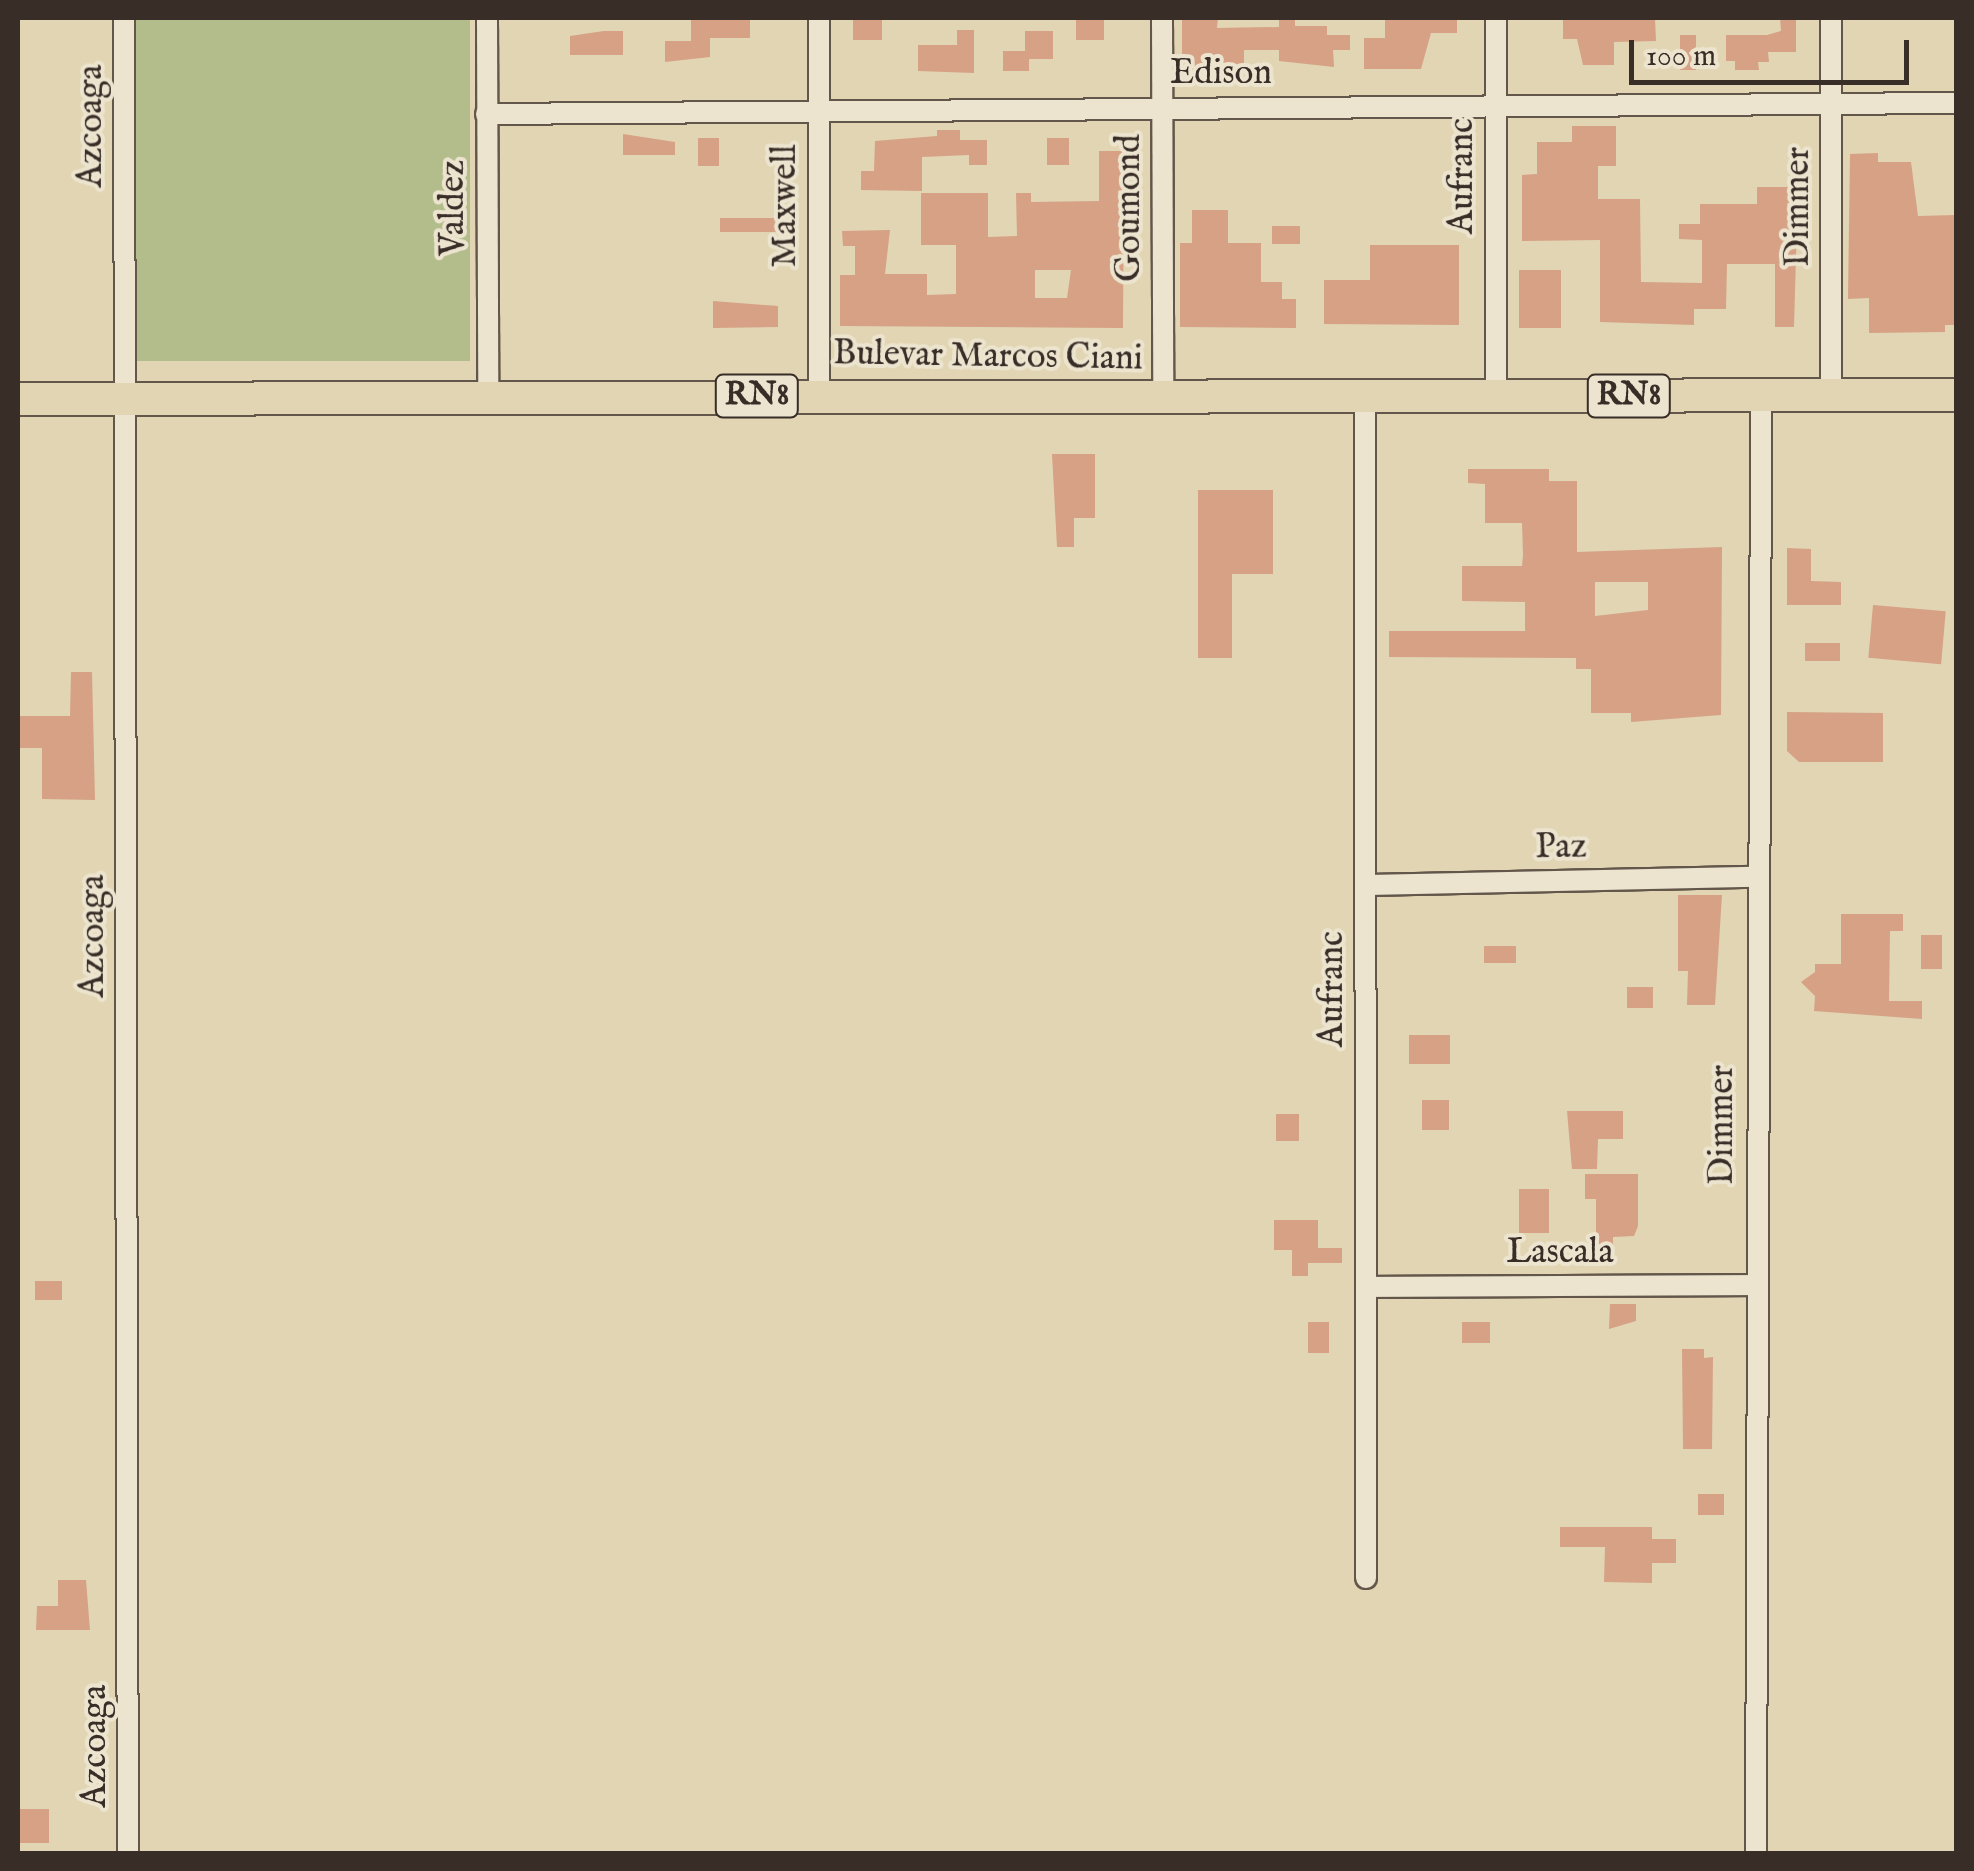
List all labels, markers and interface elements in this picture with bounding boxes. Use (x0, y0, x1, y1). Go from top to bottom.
scale bar (1634, 20, 1914, 82)
text: 100 m (1646, 38, 1716, 76)
street label: Edison (1170, 53, 1272, 95)
street label: Azcoaga (71, 65, 113, 187)
street label: Aufranc (1442, 118, 1484, 234)
street label: Goumond (1109, 134, 1151, 282)
street label: Maxwell (765, 144, 807, 268)
street label: Dimmer (1778, 147, 1820, 267)
street label: Valdez (433, 160, 475, 256)
street label: Bulevar Marcos Ciani (833, 333, 1143, 381)
road number: RN8 (714, 369, 800, 423)
road number: RN8 (1586, 369, 1672, 423)
street label: Paz (1535, 827, 1587, 869)
street label: Azcoaga (73, 875, 115, 997)
street label: Aufranc (1312, 931, 1354, 1047)
street label: Dimmer (1702, 1065, 1744, 1185)
street label: Lascala (1506, 1232, 1614, 1274)
street label: Azcoaga (75, 1685, 117, 1807)

